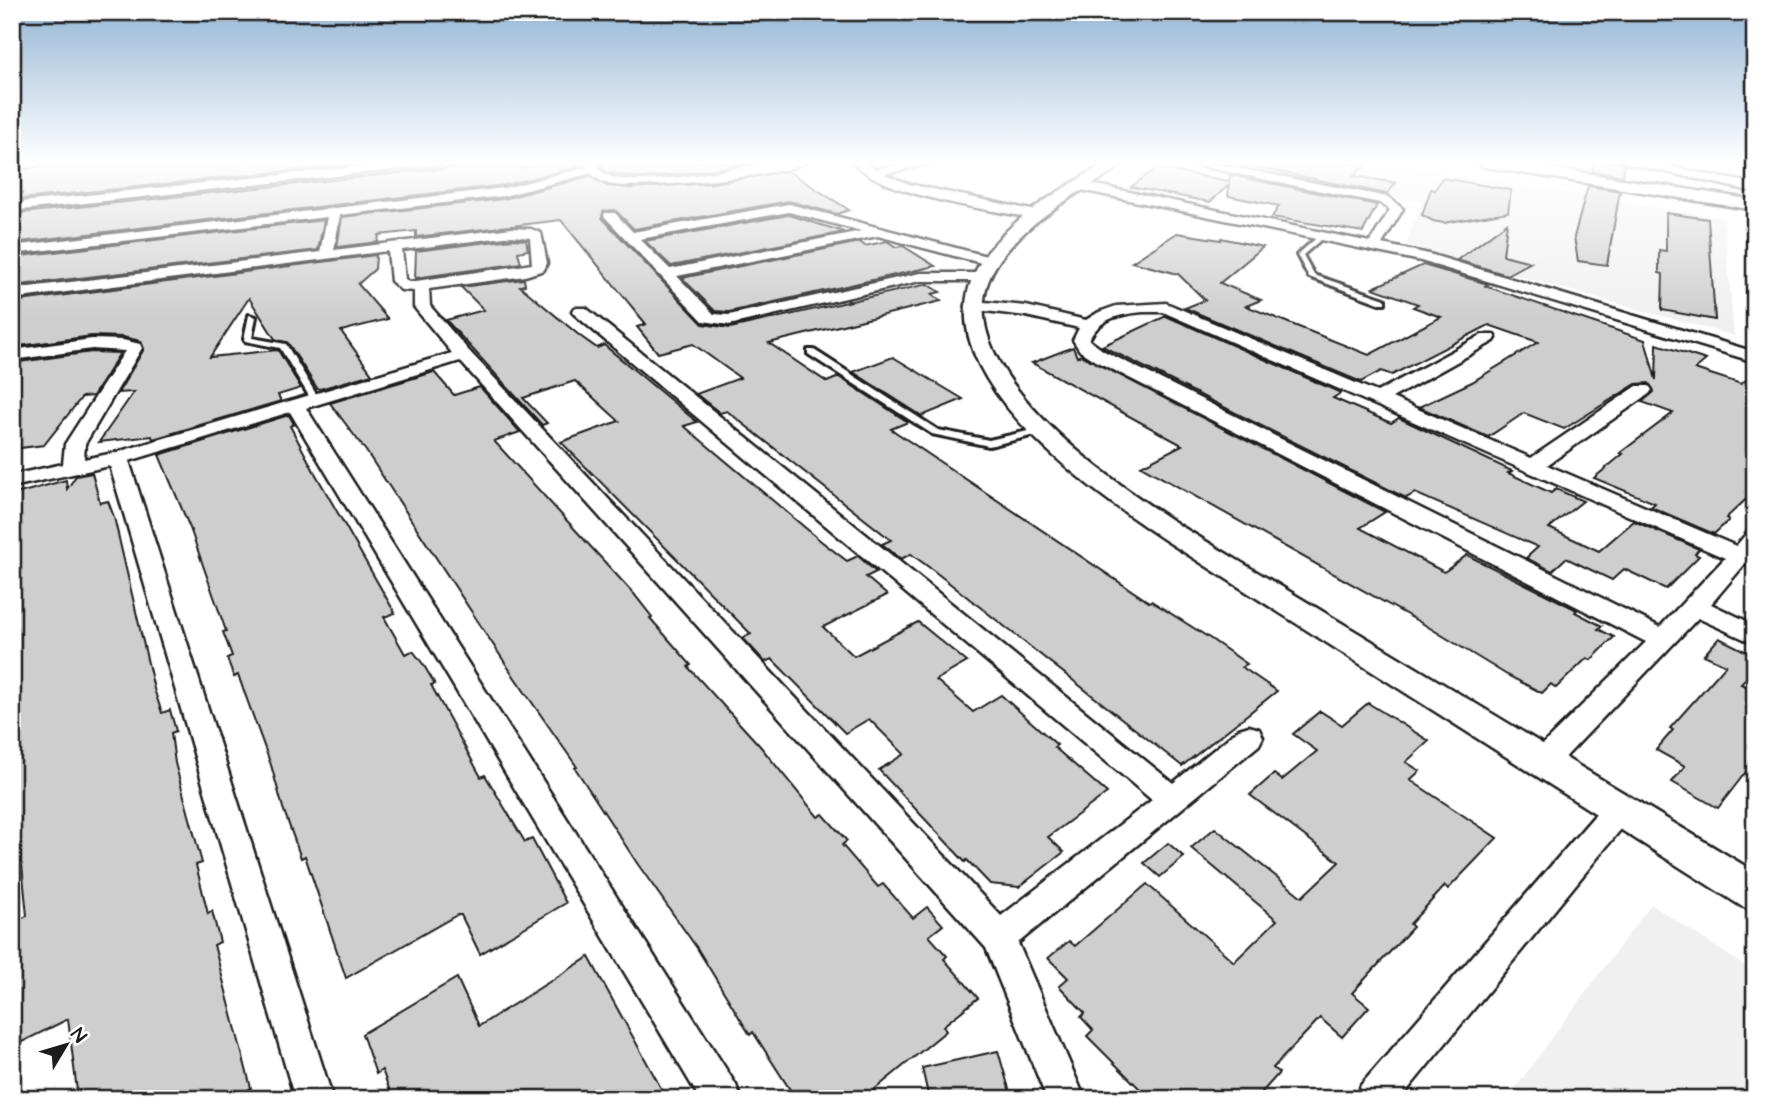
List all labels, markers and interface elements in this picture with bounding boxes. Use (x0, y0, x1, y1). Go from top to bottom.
north arrow (32, 1010, 102, 1080)
text: N (64, 1022, 93, 1049)

